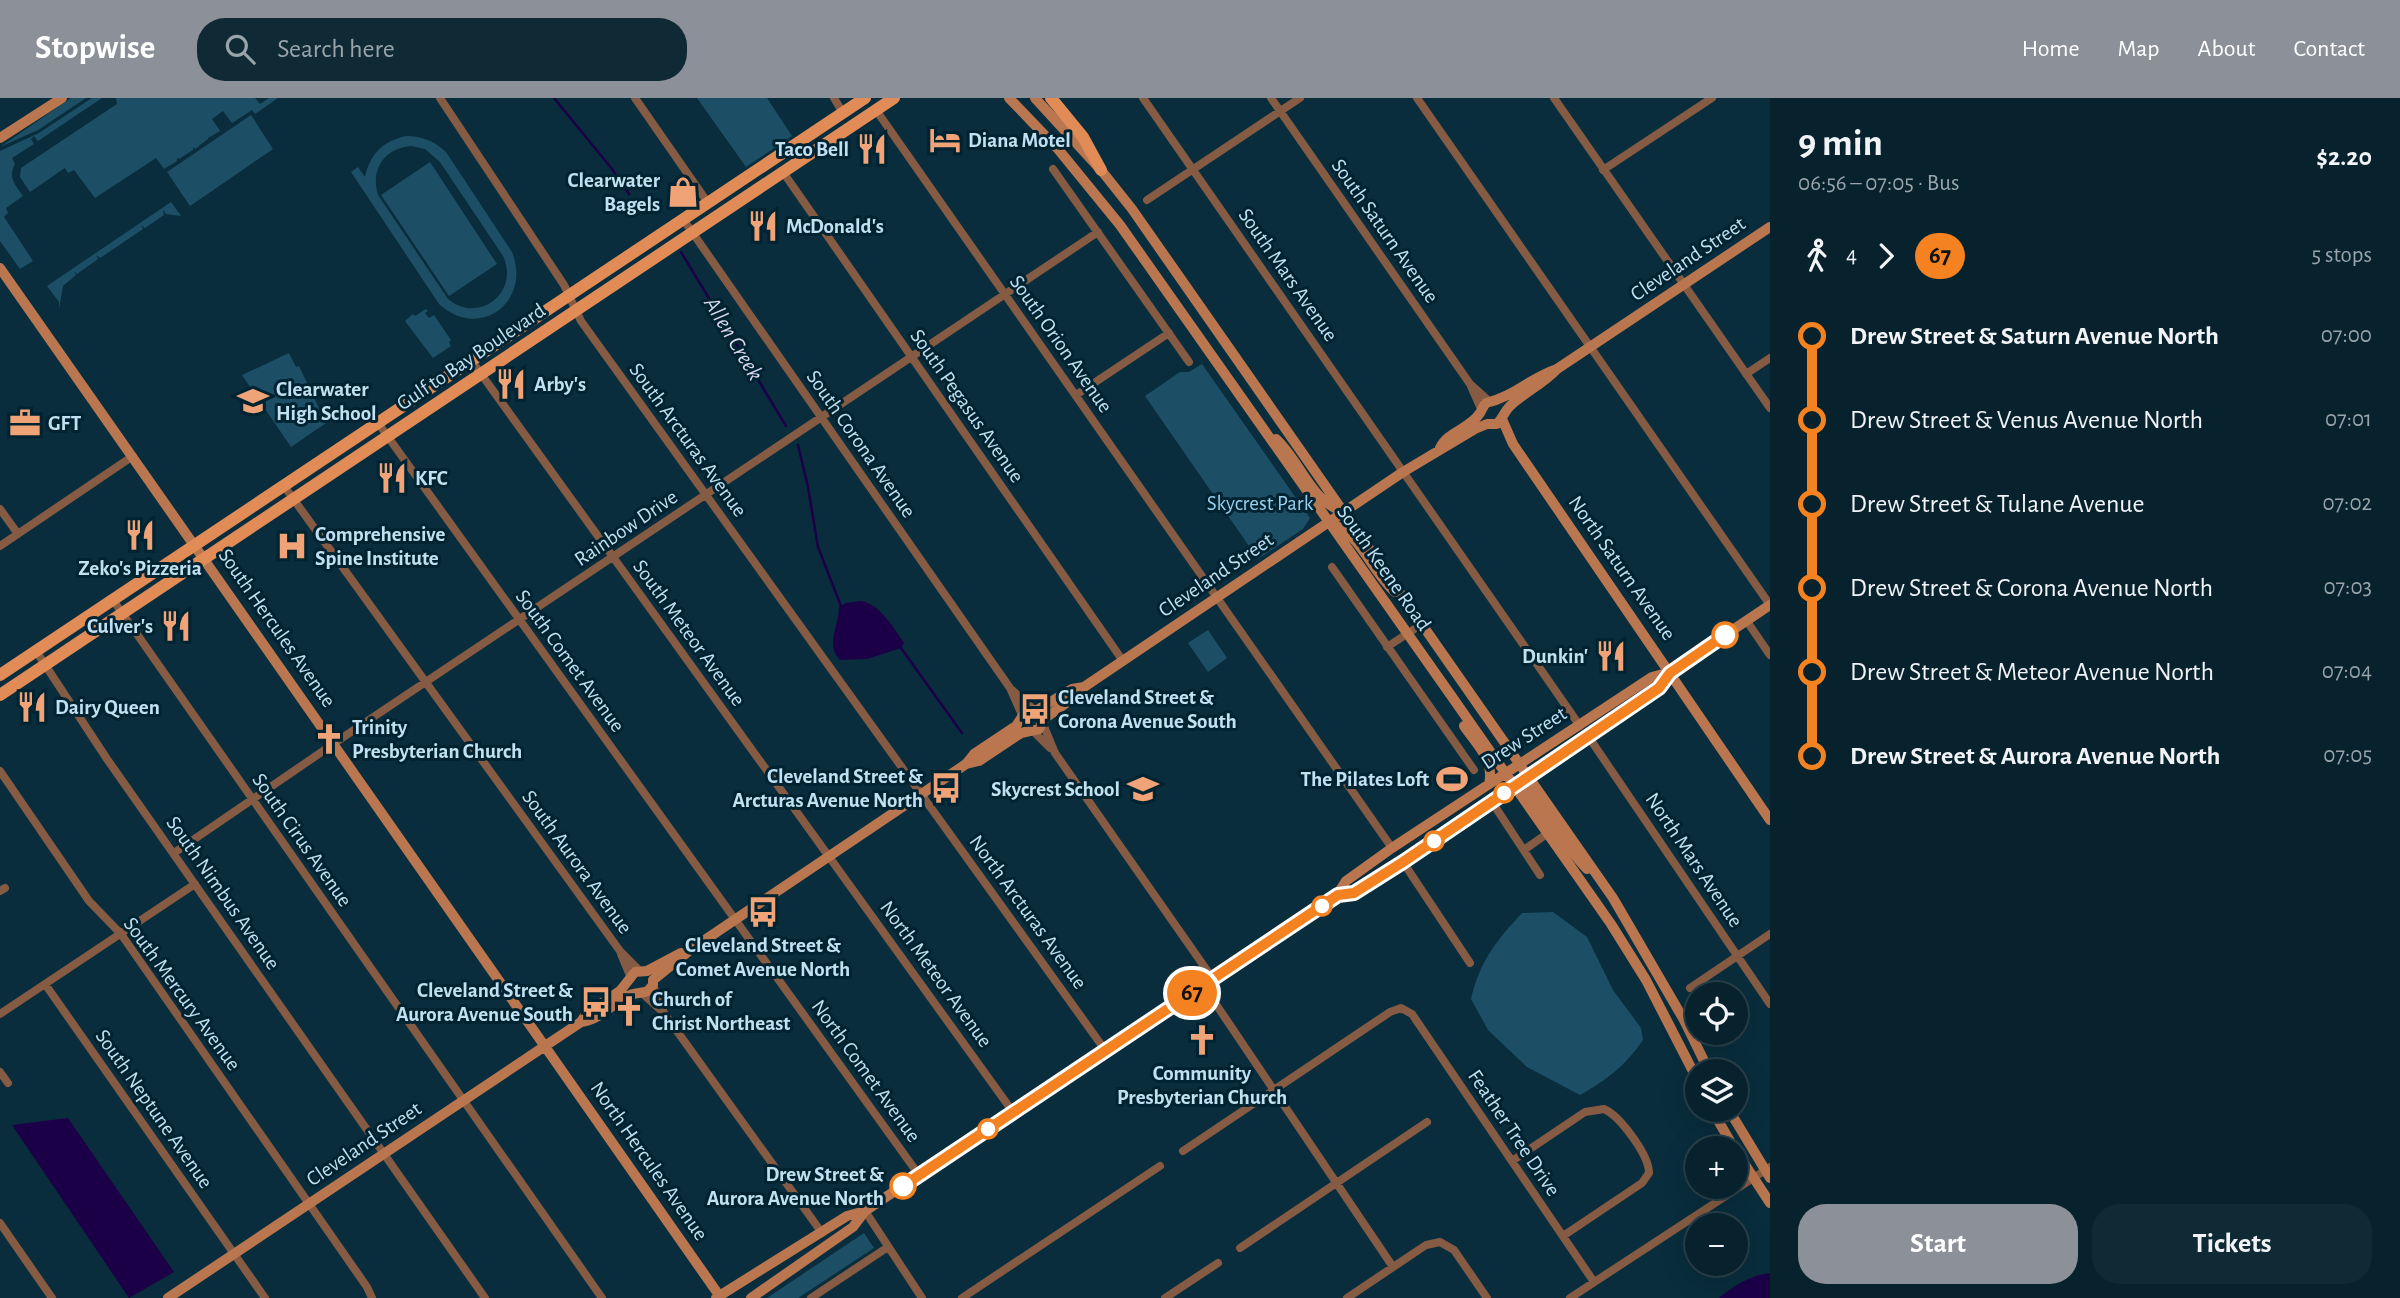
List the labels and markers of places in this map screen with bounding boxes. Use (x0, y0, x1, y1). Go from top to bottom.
hotel icon: Diana Motel (928, 123, 962, 157)
place label: Diana Motel (968, 130, 1071, 151)
restaurant icon: Taco Bell (855, 132, 889, 166)
place label: Taco Bell (775, 139, 849, 160)
place label: Clearwater Bagels (568, 170, 661, 215)
shop icon: Clearwater Bagels (666, 175, 700, 209)
restaurant icon: McDonald's (746, 209, 780, 243)
place label: McDonald's (786, 216, 884, 237)
restaurant icon: Arby's (494, 367, 528, 401)
place label: Arby's (534, 374, 586, 395)
place label: Clearwater High School (276, 379, 377, 424)
school or university icon: Clearwater High School (236, 384, 270, 418)
office icon: GFT (8, 406, 42, 440)
place label: GFT (48, 413, 82, 434)
restaurant icon: KFC (375, 461, 409, 495)
place label: KFC (415, 468, 448, 489)
restaurant icon: Zeko's Pizzeria (123, 518, 157, 552)
place label: Comprehensive Spine Institute (315, 524, 445, 569)
hospital icon: Comprehensive Spine Institute (275, 529, 309, 563)
place label: Zeko's Pizzeria (78, 558, 202, 579)
restaurant icon: Culver's (159, 609, 193, 643)
place label: Culver's (87, 616, 153, 637)
unlabelled marker (1712, 622, 1738, 648)
restaurant icon: Dunkin' (1594, 639, 1628, 673)
place label: Dunkin' (1522, 646, 1588, 667)
place label: Cleveland Street & Corona Avenue South (1058, 687, 1237, 732)
restaurant icon: Dairy Queen (15, 690, 49, 724)
bus stop icon: Cleveland Street & Corona Avenue South (1018, 692, 1052, 726)
place label: Dairy Queen (55, 697, 160, 719)
place label: Trinity Presbyterian Church (352, 717, 522, 762)
church icon: Trinity Presbyterian Church (312, 722, 346, 756)
sports icon: The Pilates Loft (1435, 762, 1469, 796)
place label: Cleveland Street & Arcturas Avenue North (732, 766, 923, 811)
place label: The Pilates Loft (1300, 769, 1429, 790)
bus stop icon: Cleveland Street & Arcturas Avenue North (929, 771, 963, 805)
school or university icon: Skycrest School (1126, 772, 1160, 806)
place label: Skycrest School (991, 779, 1120, 800)
unlabelled marker (1494, 783, 1514, 803)
unlabelled marker (1424, 831, 1444, 851)
bus stop icon: Cleveland Street & Comet Avenue North (746, 895, 780, 929)
unlabelled marker (1312, 896, 1332, 916)
place label: Cleveland Street & Comet Avenue North (676, 935, 850, 980)
place label: Cleveland Street & Aurora Avenue South (396, 980, 573, 1025)
bus stop icon: Cleveland Street & Aurora Avenue South (579, 985, 613, 1019)
place label: Church of Christ Northeast (652, 989, 790, 1034)
church icon: Church of Christ Northeast (612, 994, 646, 1028)
church icon: Community Presbyterian Church (1185, 1023, 1219, 1057)
place label: Community Presbyterian Church (1117, 1063, 1287, 1108)
unlabelled marker (978, 1119, 998, 1139)
place label: Drew Street & Aurora Avenue North (707, 1164, 884, 1209)
marker: Drew Street & Aurora Avenue North (890, 1173, 916, 1199)

